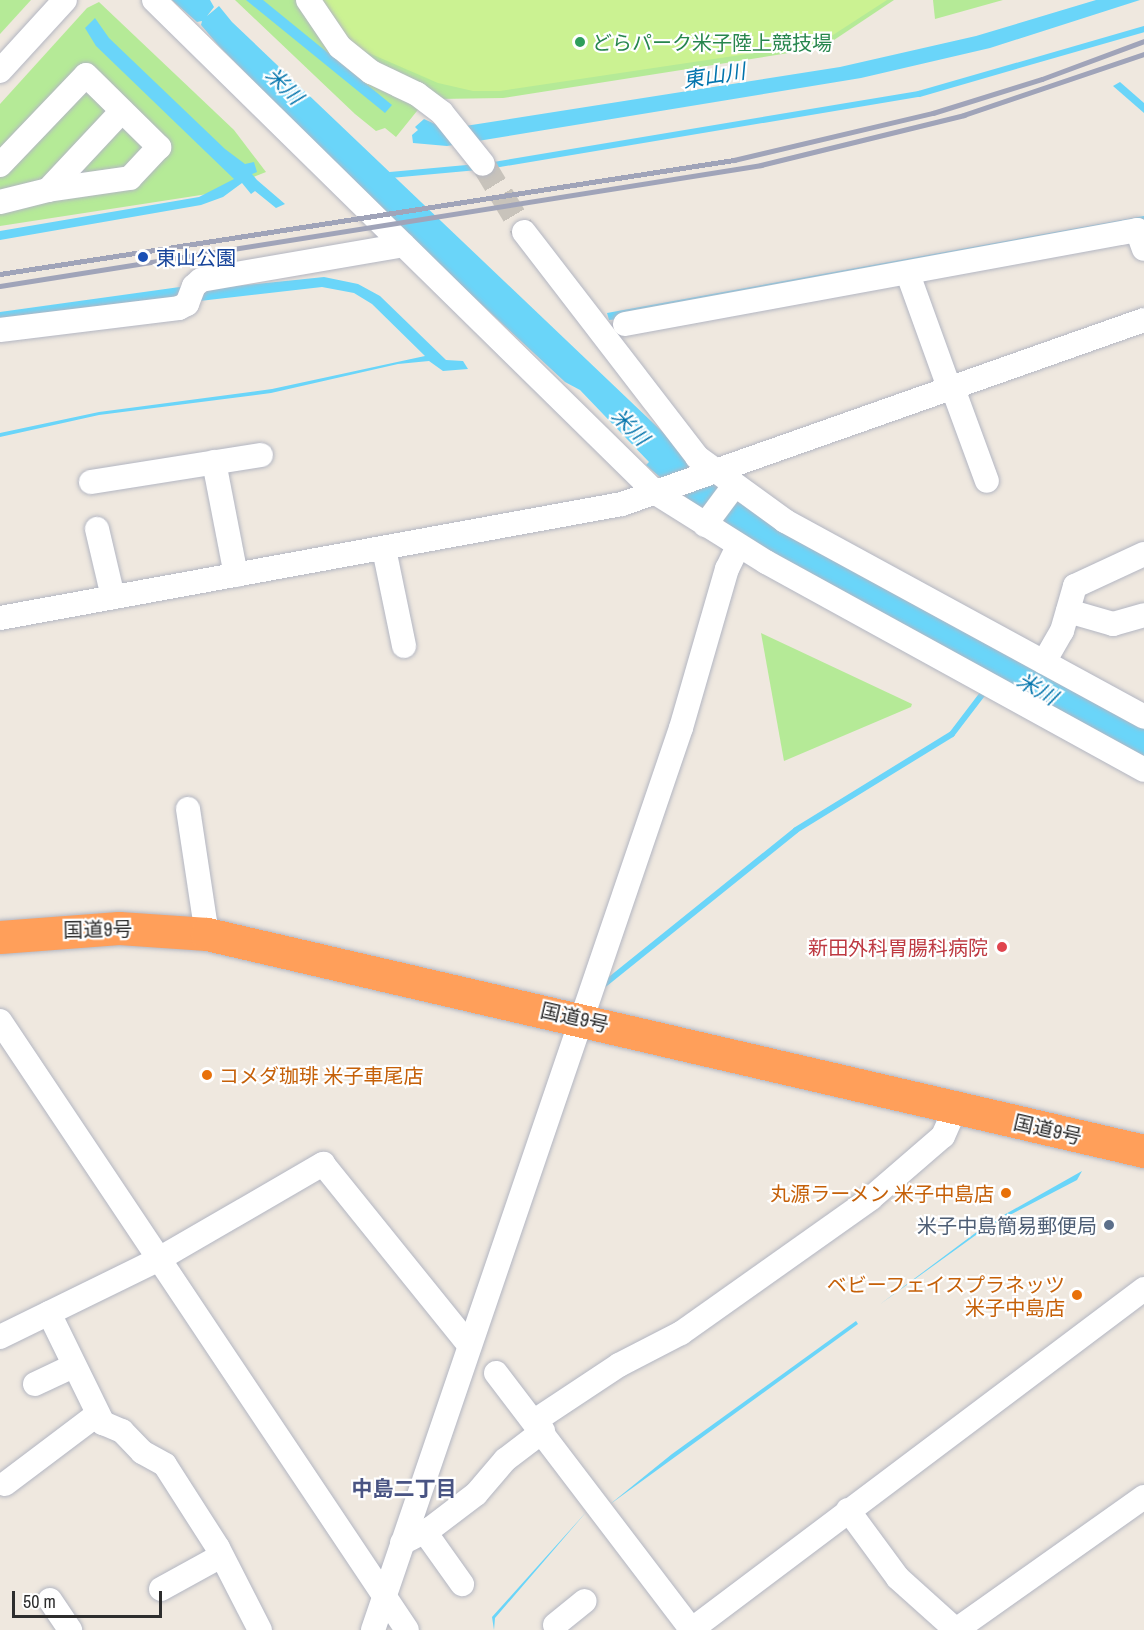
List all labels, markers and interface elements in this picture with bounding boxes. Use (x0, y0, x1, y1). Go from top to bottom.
place label: どらパーク米子陸上競技場 (592, 30, 832, 54)
marker: どらパーク米子陸上競技場 (573, 35, 587, 49)
water label: 東山川 (681, 59, 747, 93)
water label: 米川 (260, 62, 308, 110)
place label: 東山公園 (156, 245, 236, 269)
marker: 東山公園 (134, 248, 152, 266)
water label: 米川 (606, 403, 654, 451)
water label: 米川 (1013, 668, 1061, 710)
street label: 国道9号 (63, 916, 133, 942)
place label: 新田外科胃腸科病院 (808, 935, 988, 959)
marker: 新田外科胃腸科病院 (993, 938, 1011, 956)
street label: 国道9号 (539, 998, 611, 1036)
place label: コメダ珈琲 米子車尾店 (219, 1063, 424, 1087)
marker: コメダ珈琲 米子車尾店 (200, 1068, 214, 1082)
street label: 国道9号 (1012, 1110, 1084, 1148)
place label: 丸源ラーメン 米子中島店 (769, 1181, 994, 1205)
marker: 丸源ラーメン 米子中島店 (999, 1186, 1013, 1200)
place label: 米子中島簡易郵便局 (917, 1213, 1097, 1237)
marker: 米子中島簡易郵便局 (1102, 1218, 1116, 1232)
place label: ベビーフェイスプラネッツ 米子中島店 (825, 1272, 1065, 1319)
marker: ベビーフェイスプラネッツ 米子中島店 (1070, 1288, 1084, 1302)
district label: 中島二丁目 (352, 1476, 456, 1502)
scale bar (15, 1579, 165, 1617)
text: 50 m (23, 1589, 56, 1614)

